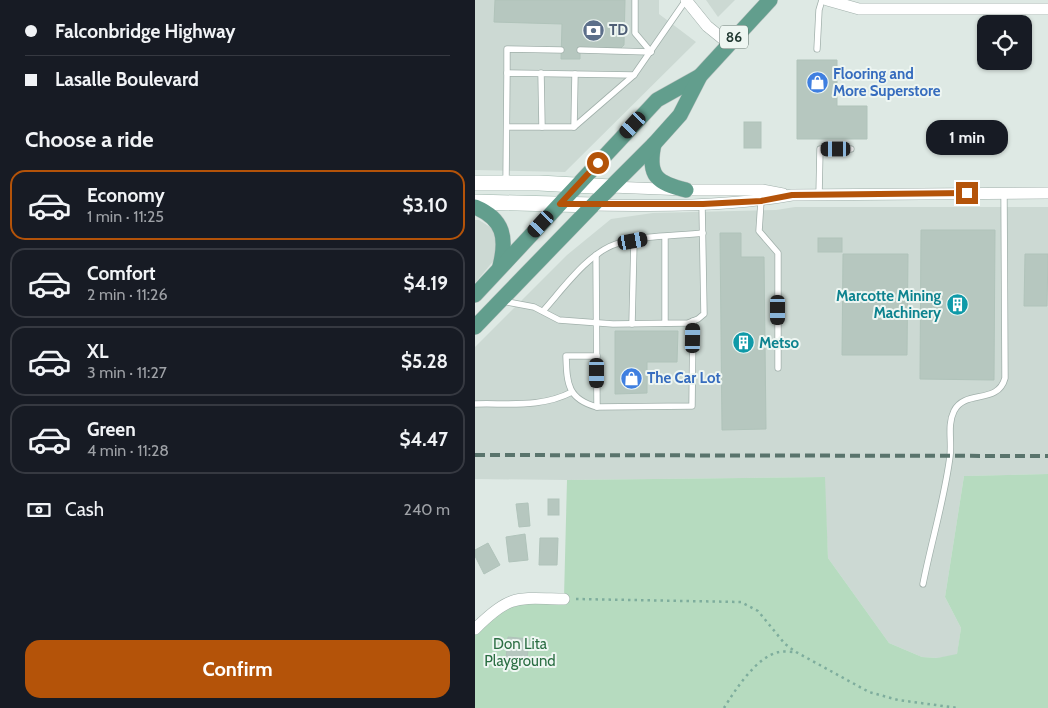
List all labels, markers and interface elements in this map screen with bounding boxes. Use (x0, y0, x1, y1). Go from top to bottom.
map controls (977, 15, 1032, 70)
button: locate (977, 15, 1032, 70)
bank icon: TD (581, 18, 605, 42)
text: Falconbridge Highway (55, 20, 236, 43)
place label: TD (609, 21, 628, 39)
road number: 86 (720, 26, 748, 48)
place label: Flooring and More Superstore (833, 65, 941, 100)
text: Lasalle Boulevard (55, 68, 199, 91)
shop icon: Flooring and More Superstore (805, 71, 829, 95)
car (617, 109, 648, 141)
callout: 1 min (926, 120, 1008, 156)
text: Choose a ride (25, 126, 154, 153)
text: 1 min (949, 128, 985, 147)
car (821, 142, 851, 157)
route start (587, 152, 609, 174)
route end (956, 182, 978, 204)
icon: car (27, 183, 72, 228)
text: Economy (87, 184, 165, 207)
text: $3.10 (402, 194, 448, 217)
text: 1 min · 11:25 (87, 207, 164, 226)
car (525, 208, 556, 240)
car (616, 231, 649, 251)
icon: car (27, 261, 72, 306)
text: Comfort (87, 262, 156, 285)
text: $4.19 (404, 272, 448, 295)
text: 2 min · 11:26 (87, 285, 168, 304)
place label: Marcotte Mining Machinery (836, 287, 942, 322)
building icon: Marcotte Mining Machinery (945, 293, 969, 317)
car (770, 295, 785, 325)
car (685, 323, 700, 353)
building icon: Metso (731, 331, 755, 355)
place label: Metso (759, 334, 800, 352)
icon: car (27, 339, 72, 384)
text: XL (87, 340, 108, 363)
text: $5.28 (401, 350, 448, 373)
car (589, 358, 604, 388)
text: 3 min · 11:27 (87, 363, 167, 382)
shop icon: The Car Lot (619, 366, 643, 390)
place label: The Car Lot (647, 369, 721, 387)
icon: car (27, 417, 72, 462)
text: Green (87, 418, 136, 441)
text: $4.47 (399, 428, 448, 451)
text: 4 min · 11:28 (87, 441, 169, 460)
icon: cash (25, 496, 53, 524)
text: Cash (65, 498, 104, 521)
text: 240 m (404, 500, 450, 519)
park label: Don Lita Playground (484, 635, 556, 670)
button: Confirm (25, 640, 450, 698)

